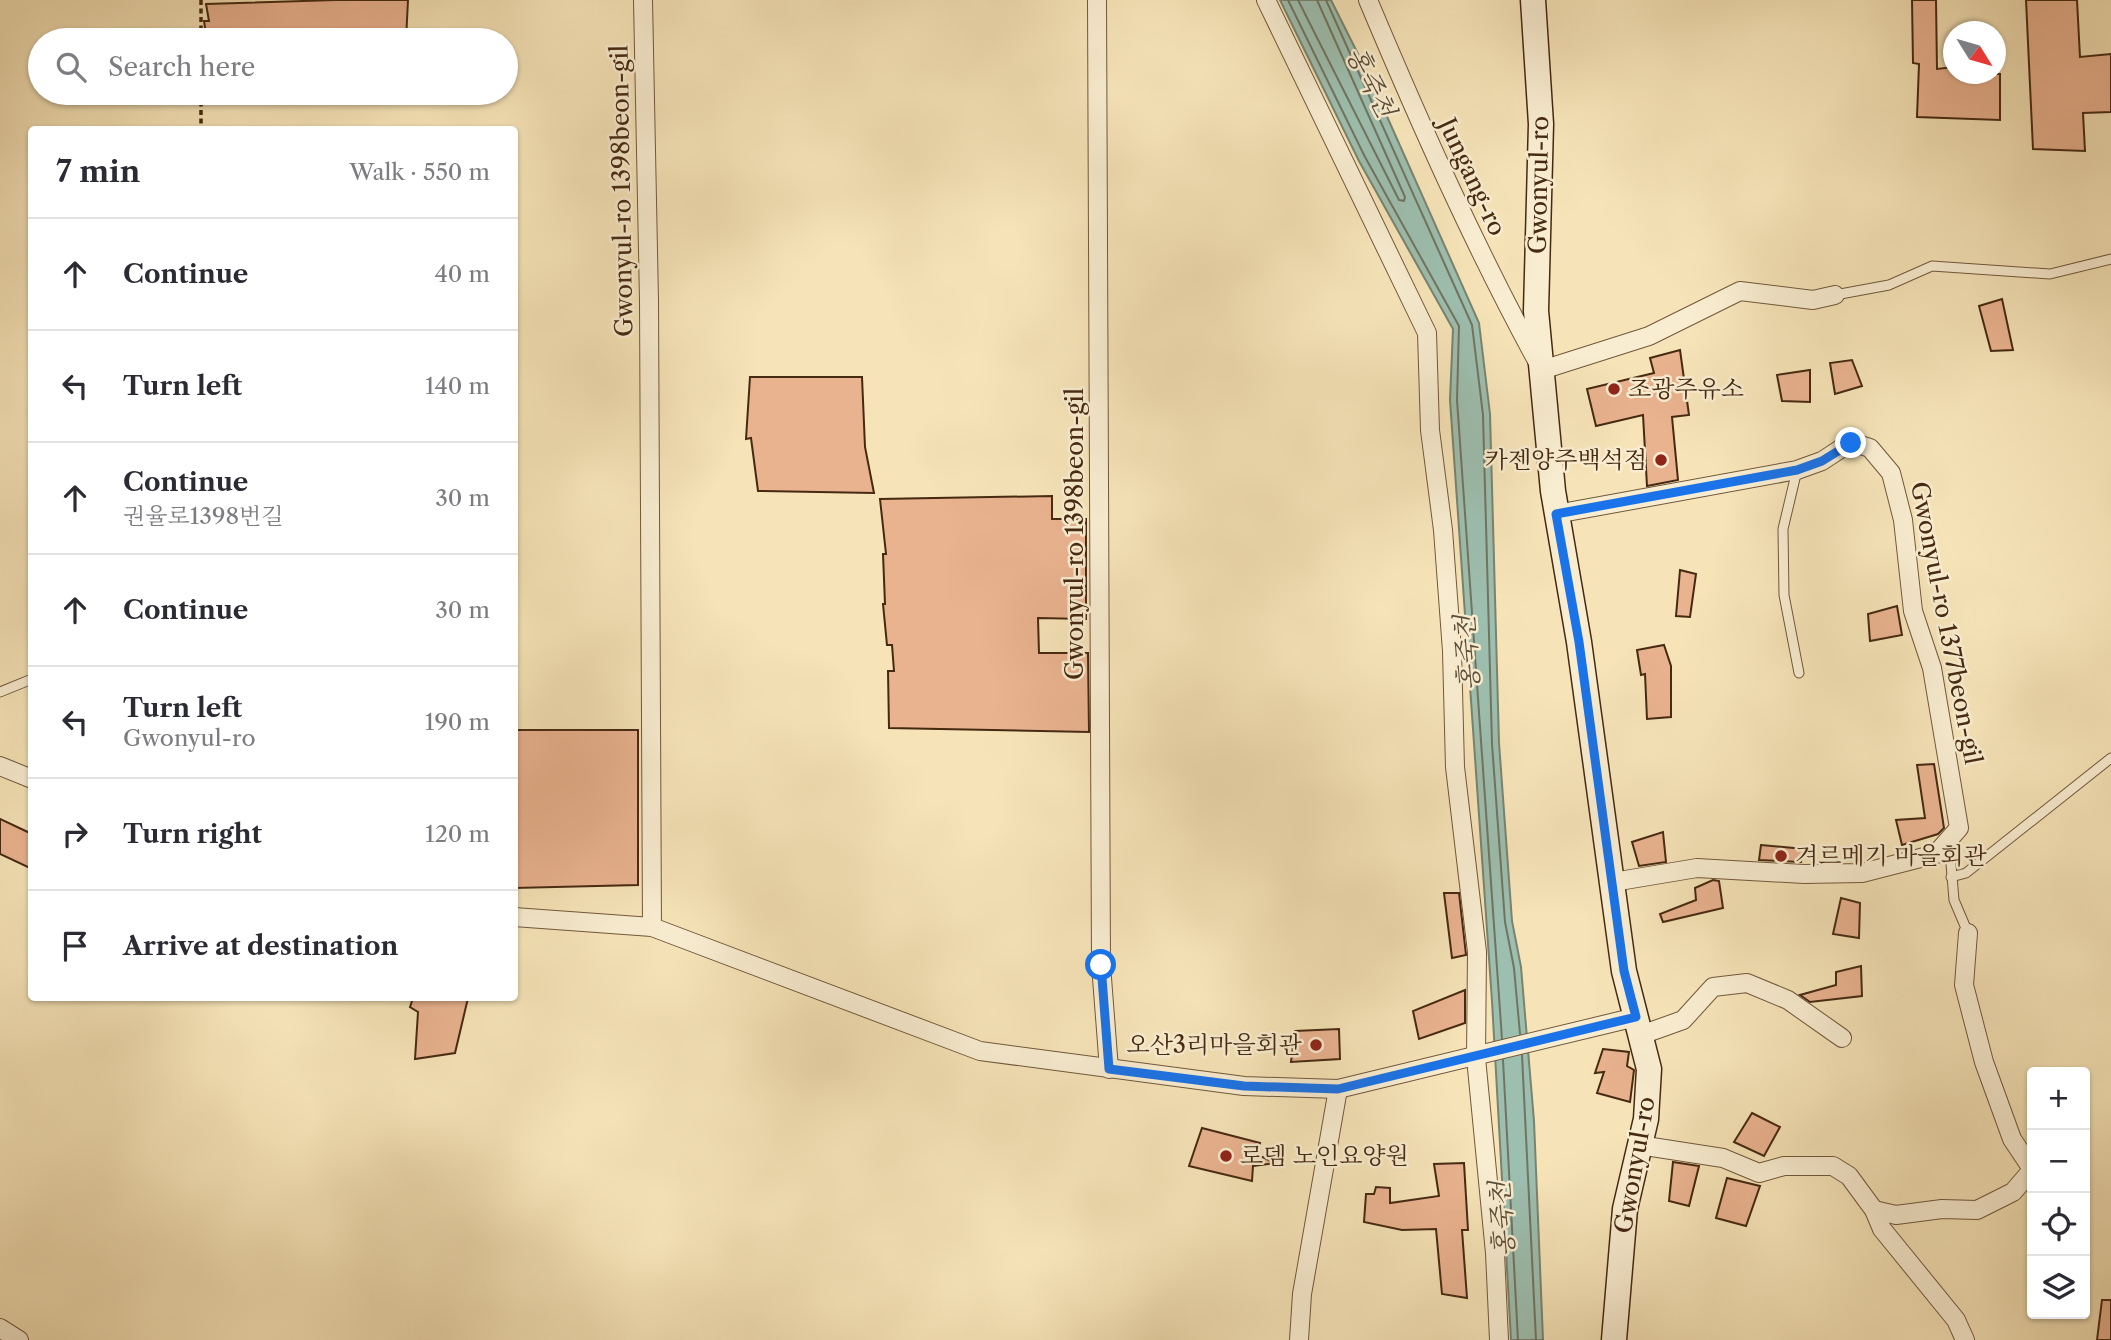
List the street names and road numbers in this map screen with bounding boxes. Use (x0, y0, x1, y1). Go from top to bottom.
street label: Gwonyul-ro 1398beon-gil (604, 45, 639, 337)
street label: Jungang-ro (1431, 110, 1512, 240)
street label: Gwonyul-ro (1523, 116, 1554, 254)
street label: Gwonyul-ro 1398beon-gil (1060, 388, 1089, 680)
street label: Gwonyul-ro 1377beon-gil (1905, 479, 1988, 767)
street label: Gwonyul-ro (1608, 1094, 1661, 1236)

